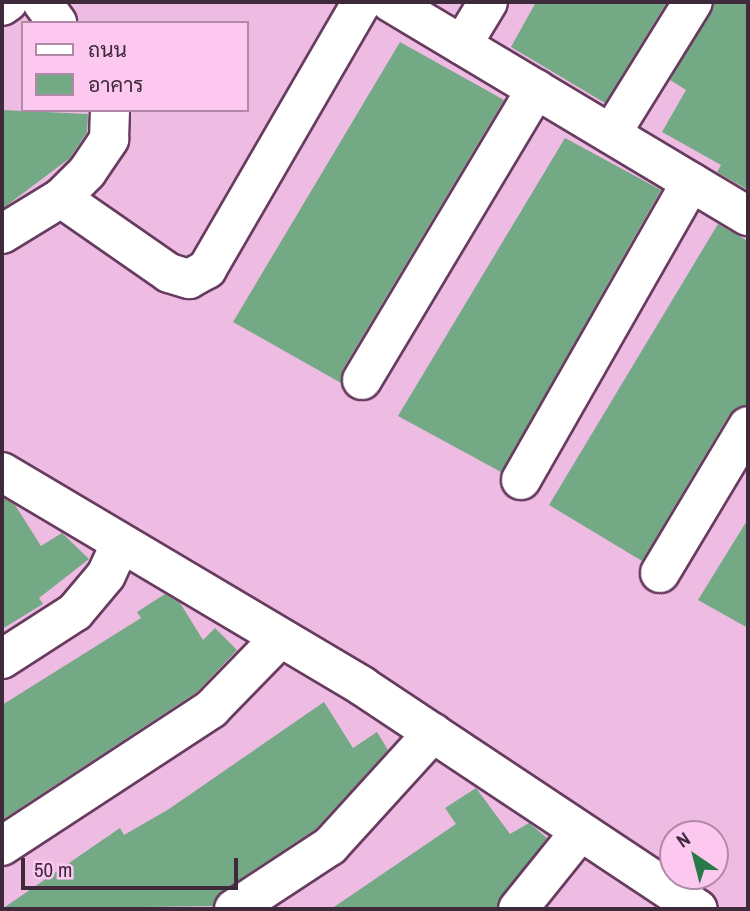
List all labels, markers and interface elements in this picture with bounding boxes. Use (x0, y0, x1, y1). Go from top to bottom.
legend (21, 21, 248, 112)
text: ถนน (88, 35, 127, 64)
text: อาคาร (88, 70, 144, 99)
north arrow (659, 820, 729, 890)
text: N (671, 826, 695, 853)
scale bar (24, 844, 242, 888)
text: 50 m (34, 855, 72, 884)

